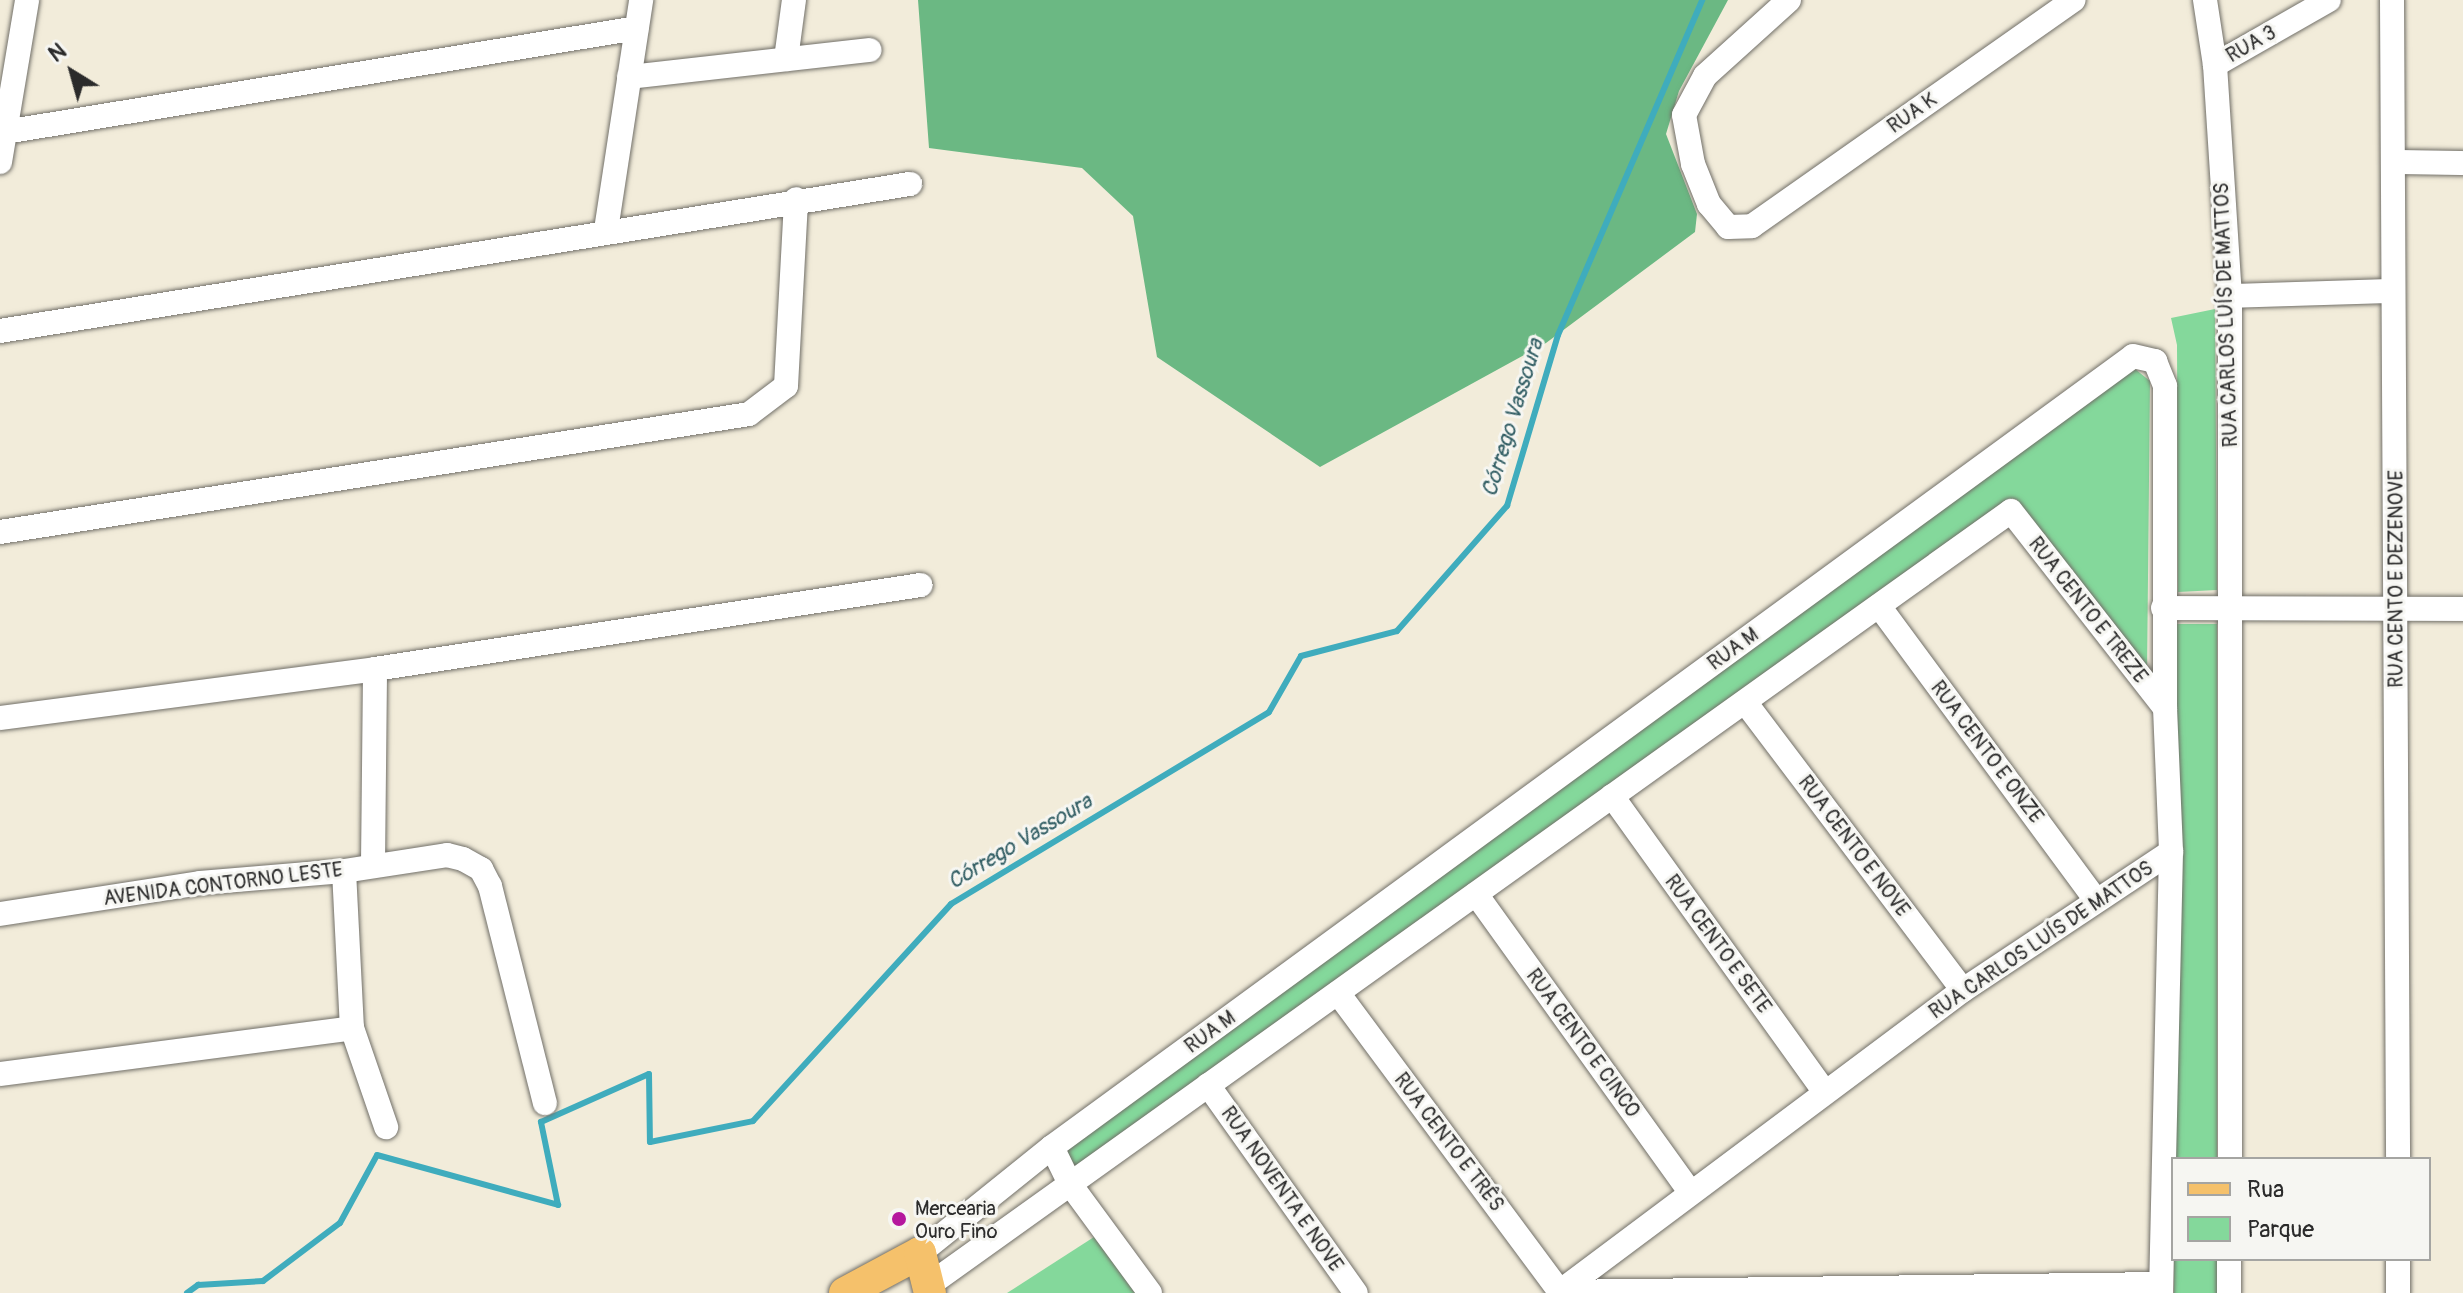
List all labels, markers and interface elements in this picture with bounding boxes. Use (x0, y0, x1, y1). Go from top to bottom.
street label: RUA 3 (2222, 20, 2280, 68)
north arrow (32, 32, 112, 112)
text: N (43, 37, 72, 68)
street label: RUA K (1883, 88, 1941, 138)
street label: RUA CARLOS LUÍS DE MATTOS (2209, 182, 2243, 448)
water label: Córrego Vassoura (1476, 336, 1550, 500)
street label: RUA CENTO E DEZENOVE (2384, 470, 2408, 688)
street label: RUA CENTO E TREZE (2024, 532, 2152, 688)
street label: RUA M (1703, 623, 1763, 675)
street label: RUA CENTO E ONZE (1926, 676, 2048, 828)
street label: RUA CENTO E NOVE (1793, 771, 1915, 921)
water label: Córrego Vassoura (943, 789, 1097, 895)
street label: RUA CARLOS LUÍS DE MATTOS (1925, 856, 2157, 1024)
street label: AVENIDA CONTORNO LESTE (102, 857, 344, 911)
street label: RUA CENTO E SETE (1660, 870, 1776, 1018)
street label: RUA CENTO E CINCO (1521, 964, 1645, 1122)
street label: RUA M (1180, 1006, 1240, 1058)
street label: RUA CENTO E TRÊS (1389, 1068, 1509, 1216)
street label: RUA NOVENTA E NOVE (1216, 1102, 1348, 1276)
legend (2171, 1157, 2431, 1261)
text: Rua (2247, 1175, 2284, 1204)
place label: Mercearia Ouro Fino (915, 1196, 997, 1243)
marker: Mercearia Ouro Fino (890, 1210, 908, 1228)
text: Parque (2247, 1215, 2314, 1244)

